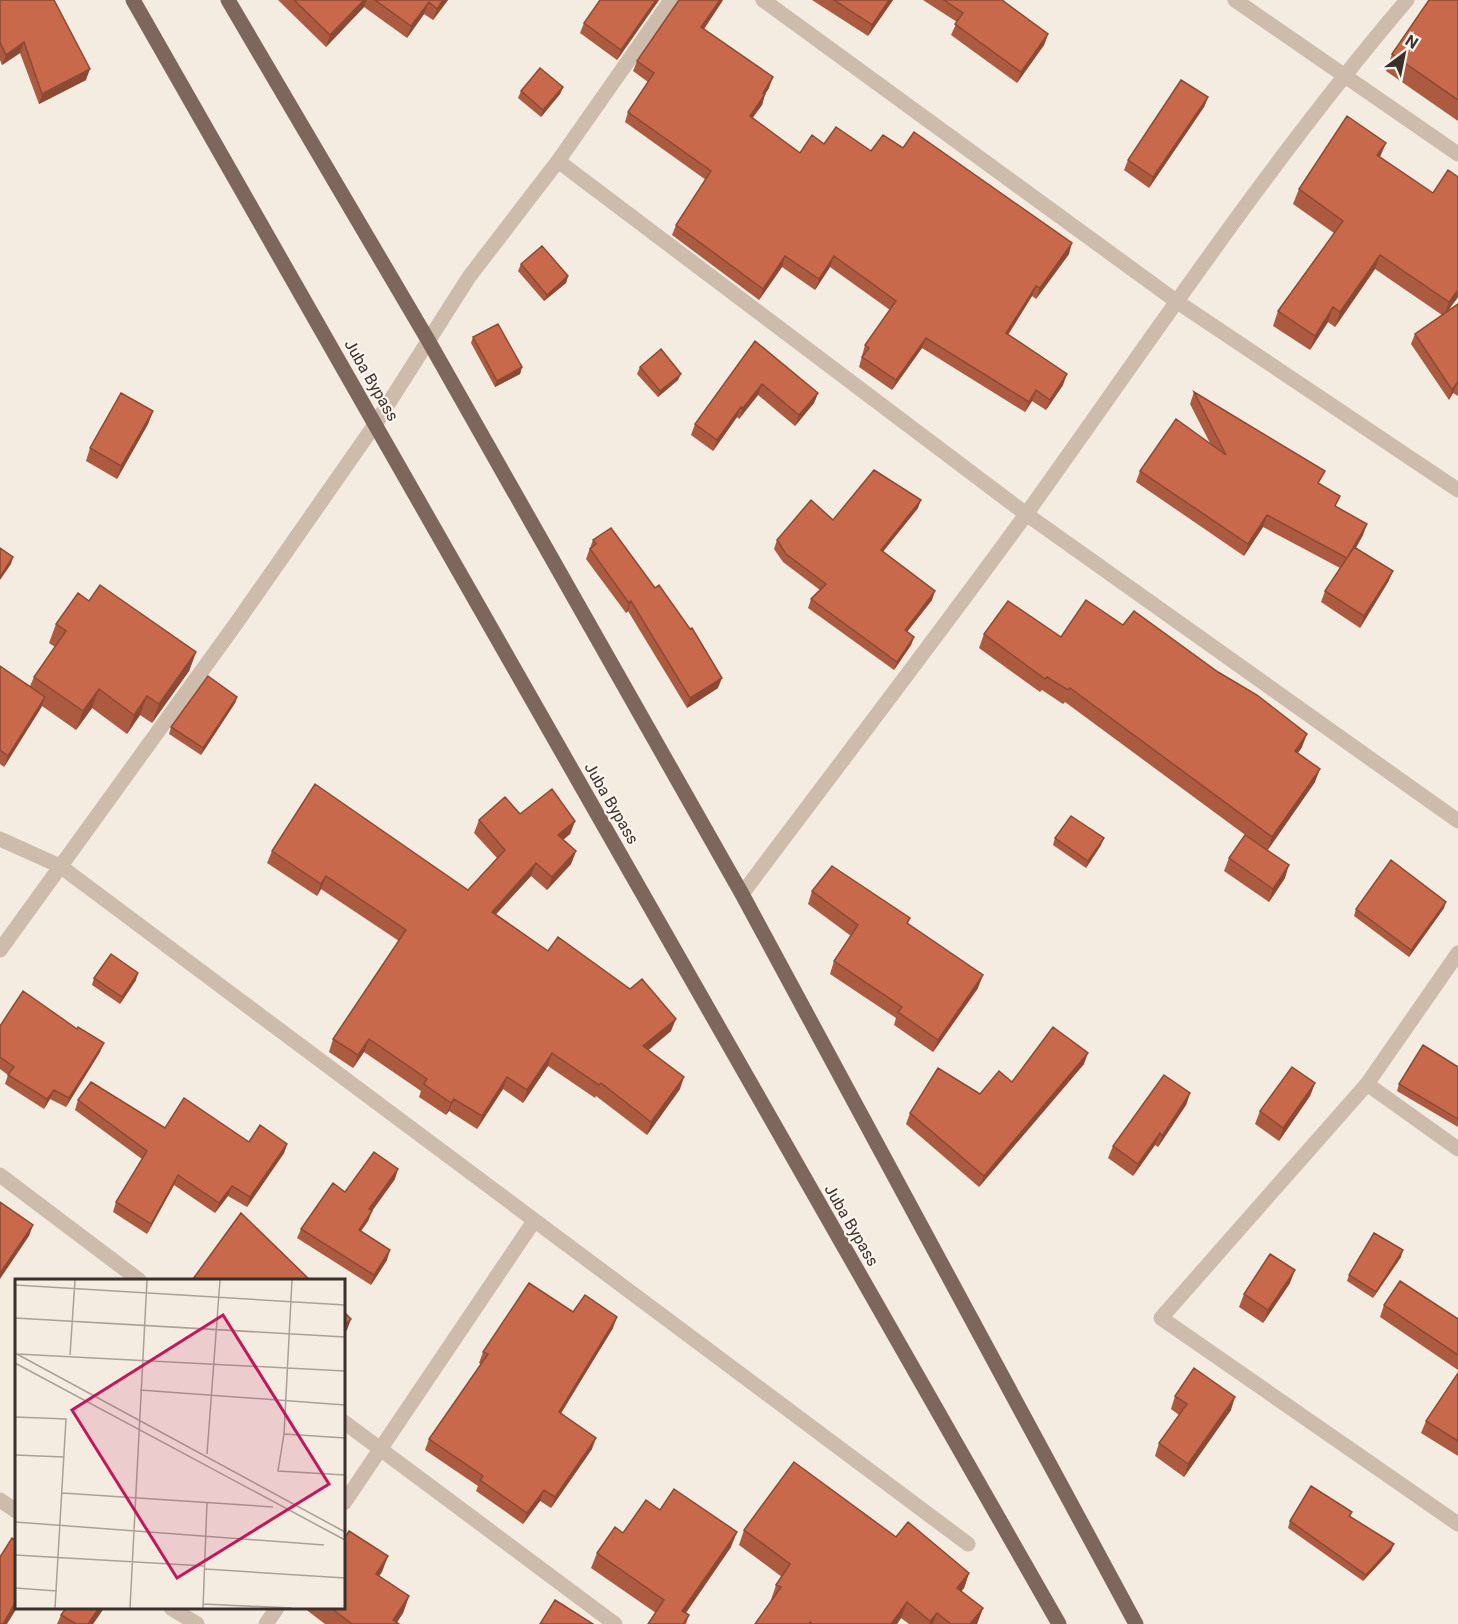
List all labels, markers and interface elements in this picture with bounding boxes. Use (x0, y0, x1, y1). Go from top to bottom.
north arrow (1374, 24, 1434, 84)
text: N (1402, 31, 1422, 53)
street label: Juba Bypass (341, 336, 403, 424)
street label: Juba Bypass (581, 759, 643, 847)
street label: Juba Bypass (821, 1181, 883, 1269)
inset map (15, 1279, 345, 1609)

